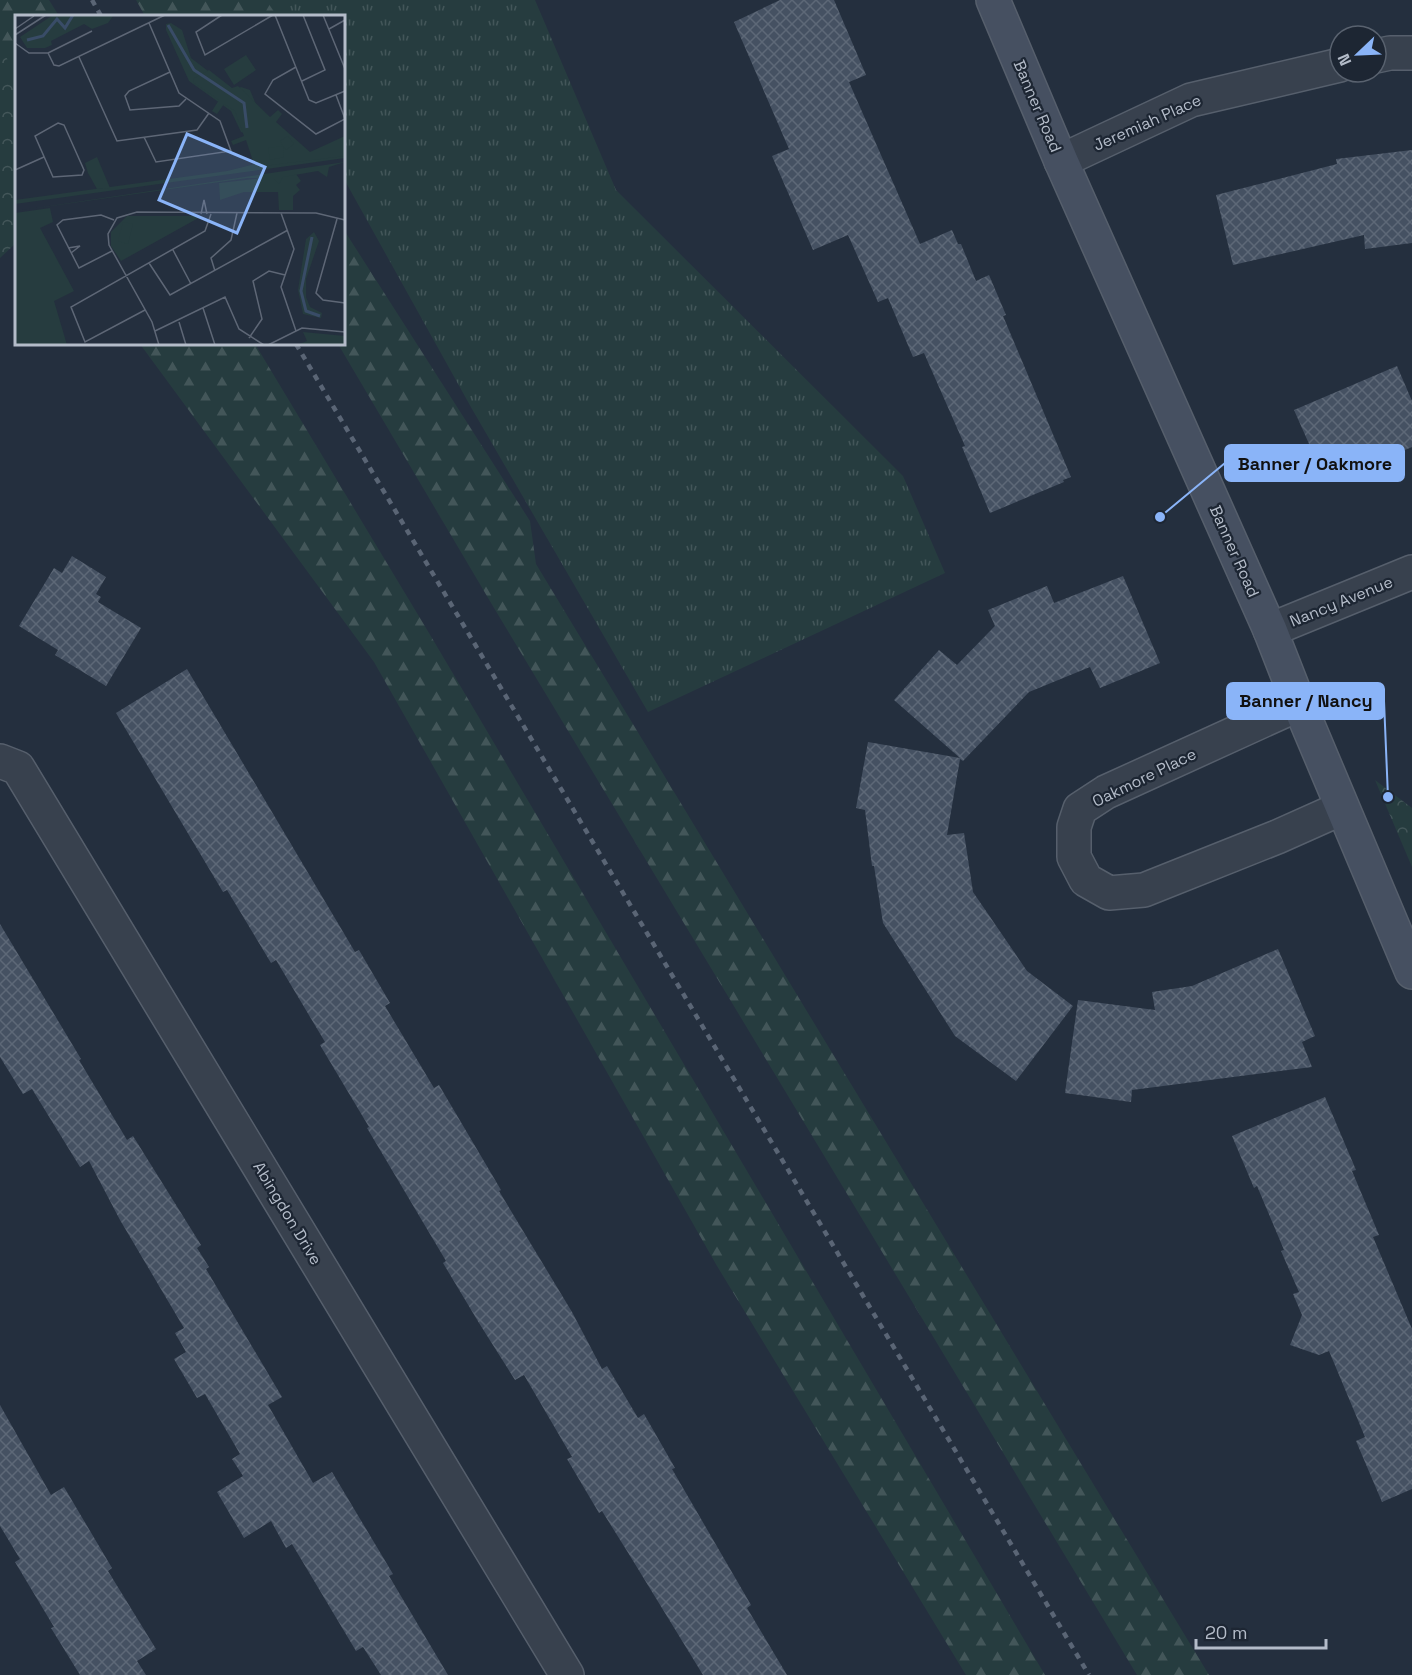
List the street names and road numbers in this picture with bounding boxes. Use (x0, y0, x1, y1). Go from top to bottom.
street label: Banner Road (1009, 57, 1066, 156)
street label: Jeremiah Place (1090, 89, 1205, 156)
street label: Banner Road (1205, 502, 1264, 600)
street label: Nancy Avenue (1287, 571, 1396, 632)
street label: Oakmore Place (1089, 743, 1200, 812)
street label: Abingdon Drive (248, 1158, 327, 1269)

